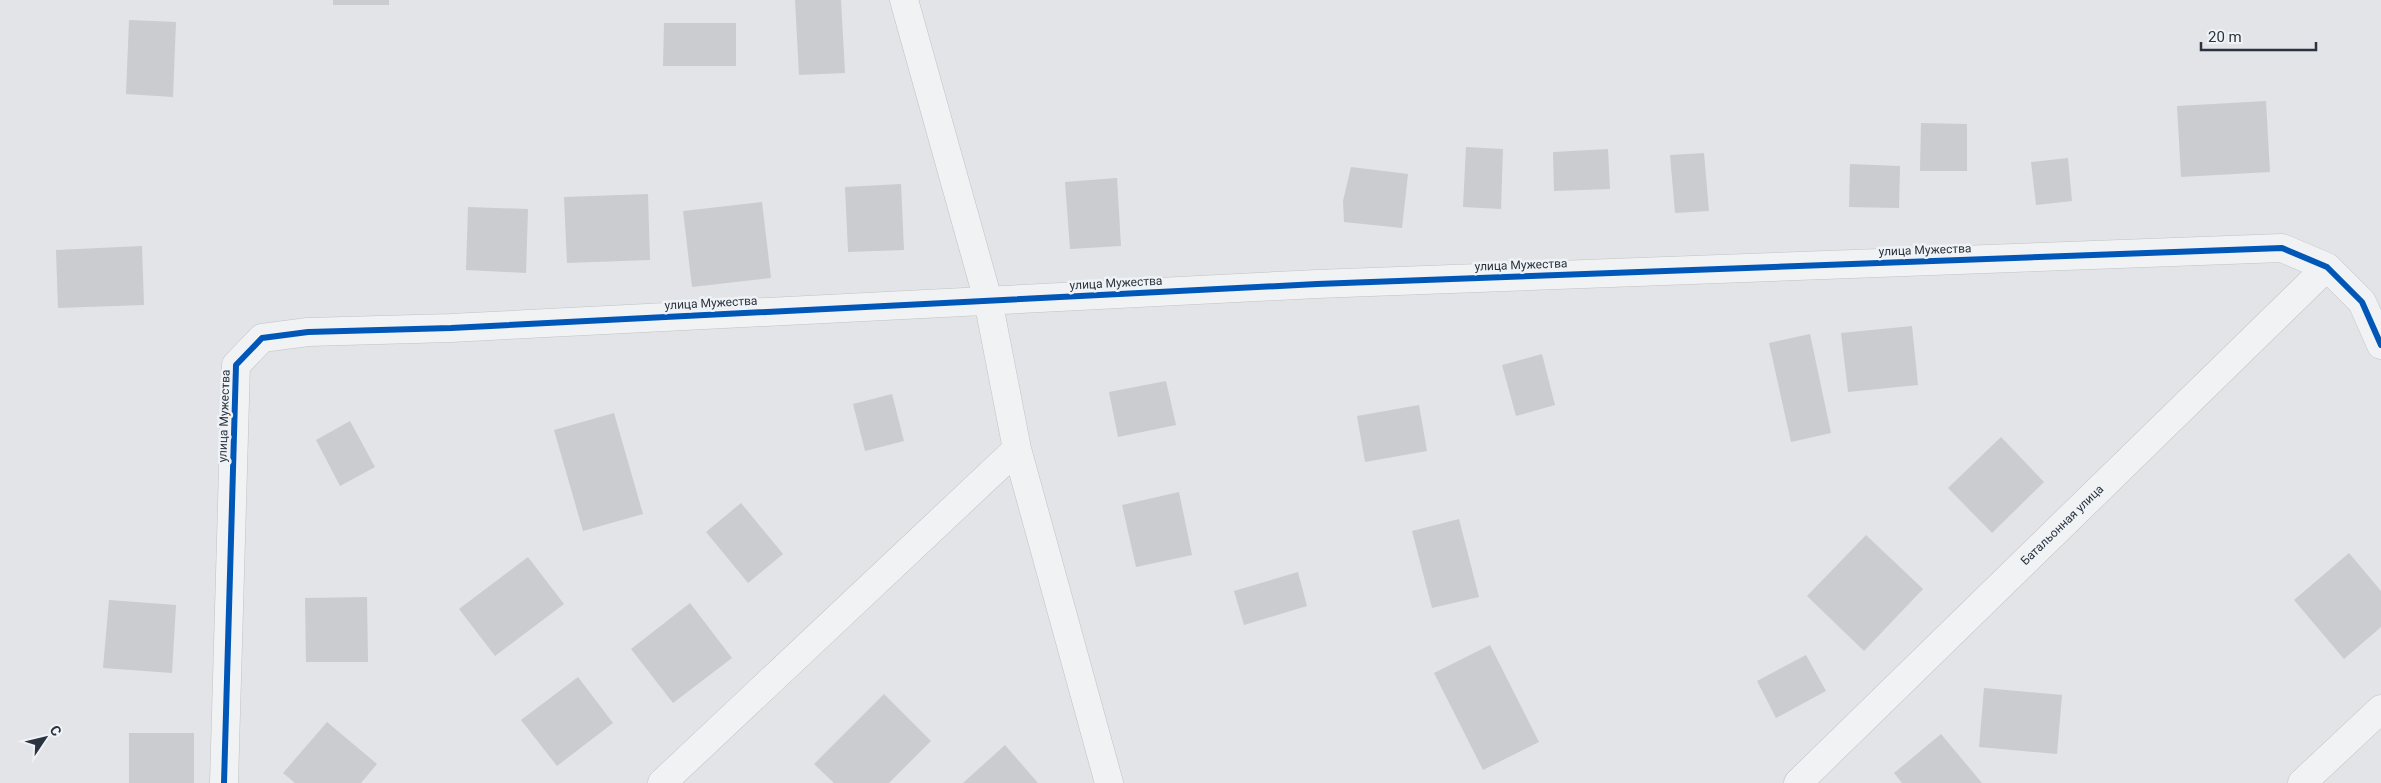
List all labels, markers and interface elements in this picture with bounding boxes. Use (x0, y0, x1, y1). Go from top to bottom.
scale bar (2201, 20, 2316, 52)
text: 20 m (2208, 28, 2242, 46)
street label: улица Мужества (1878, 241, 1972, 259)
street label: улица Мужества (1474, 256, 1568, 274)
street label: улица Мужества (1069, 274, 1163, 292)
street label: улица Мужества (664, 294, 758, 312)
street label: улица Мужества (215, 369, 233, 463)
street label: Батальонная улица (2018, 482, 2106, 568)
north arrow (20, 713, 70, 763)
text: С (46, 722, 65, 739)

